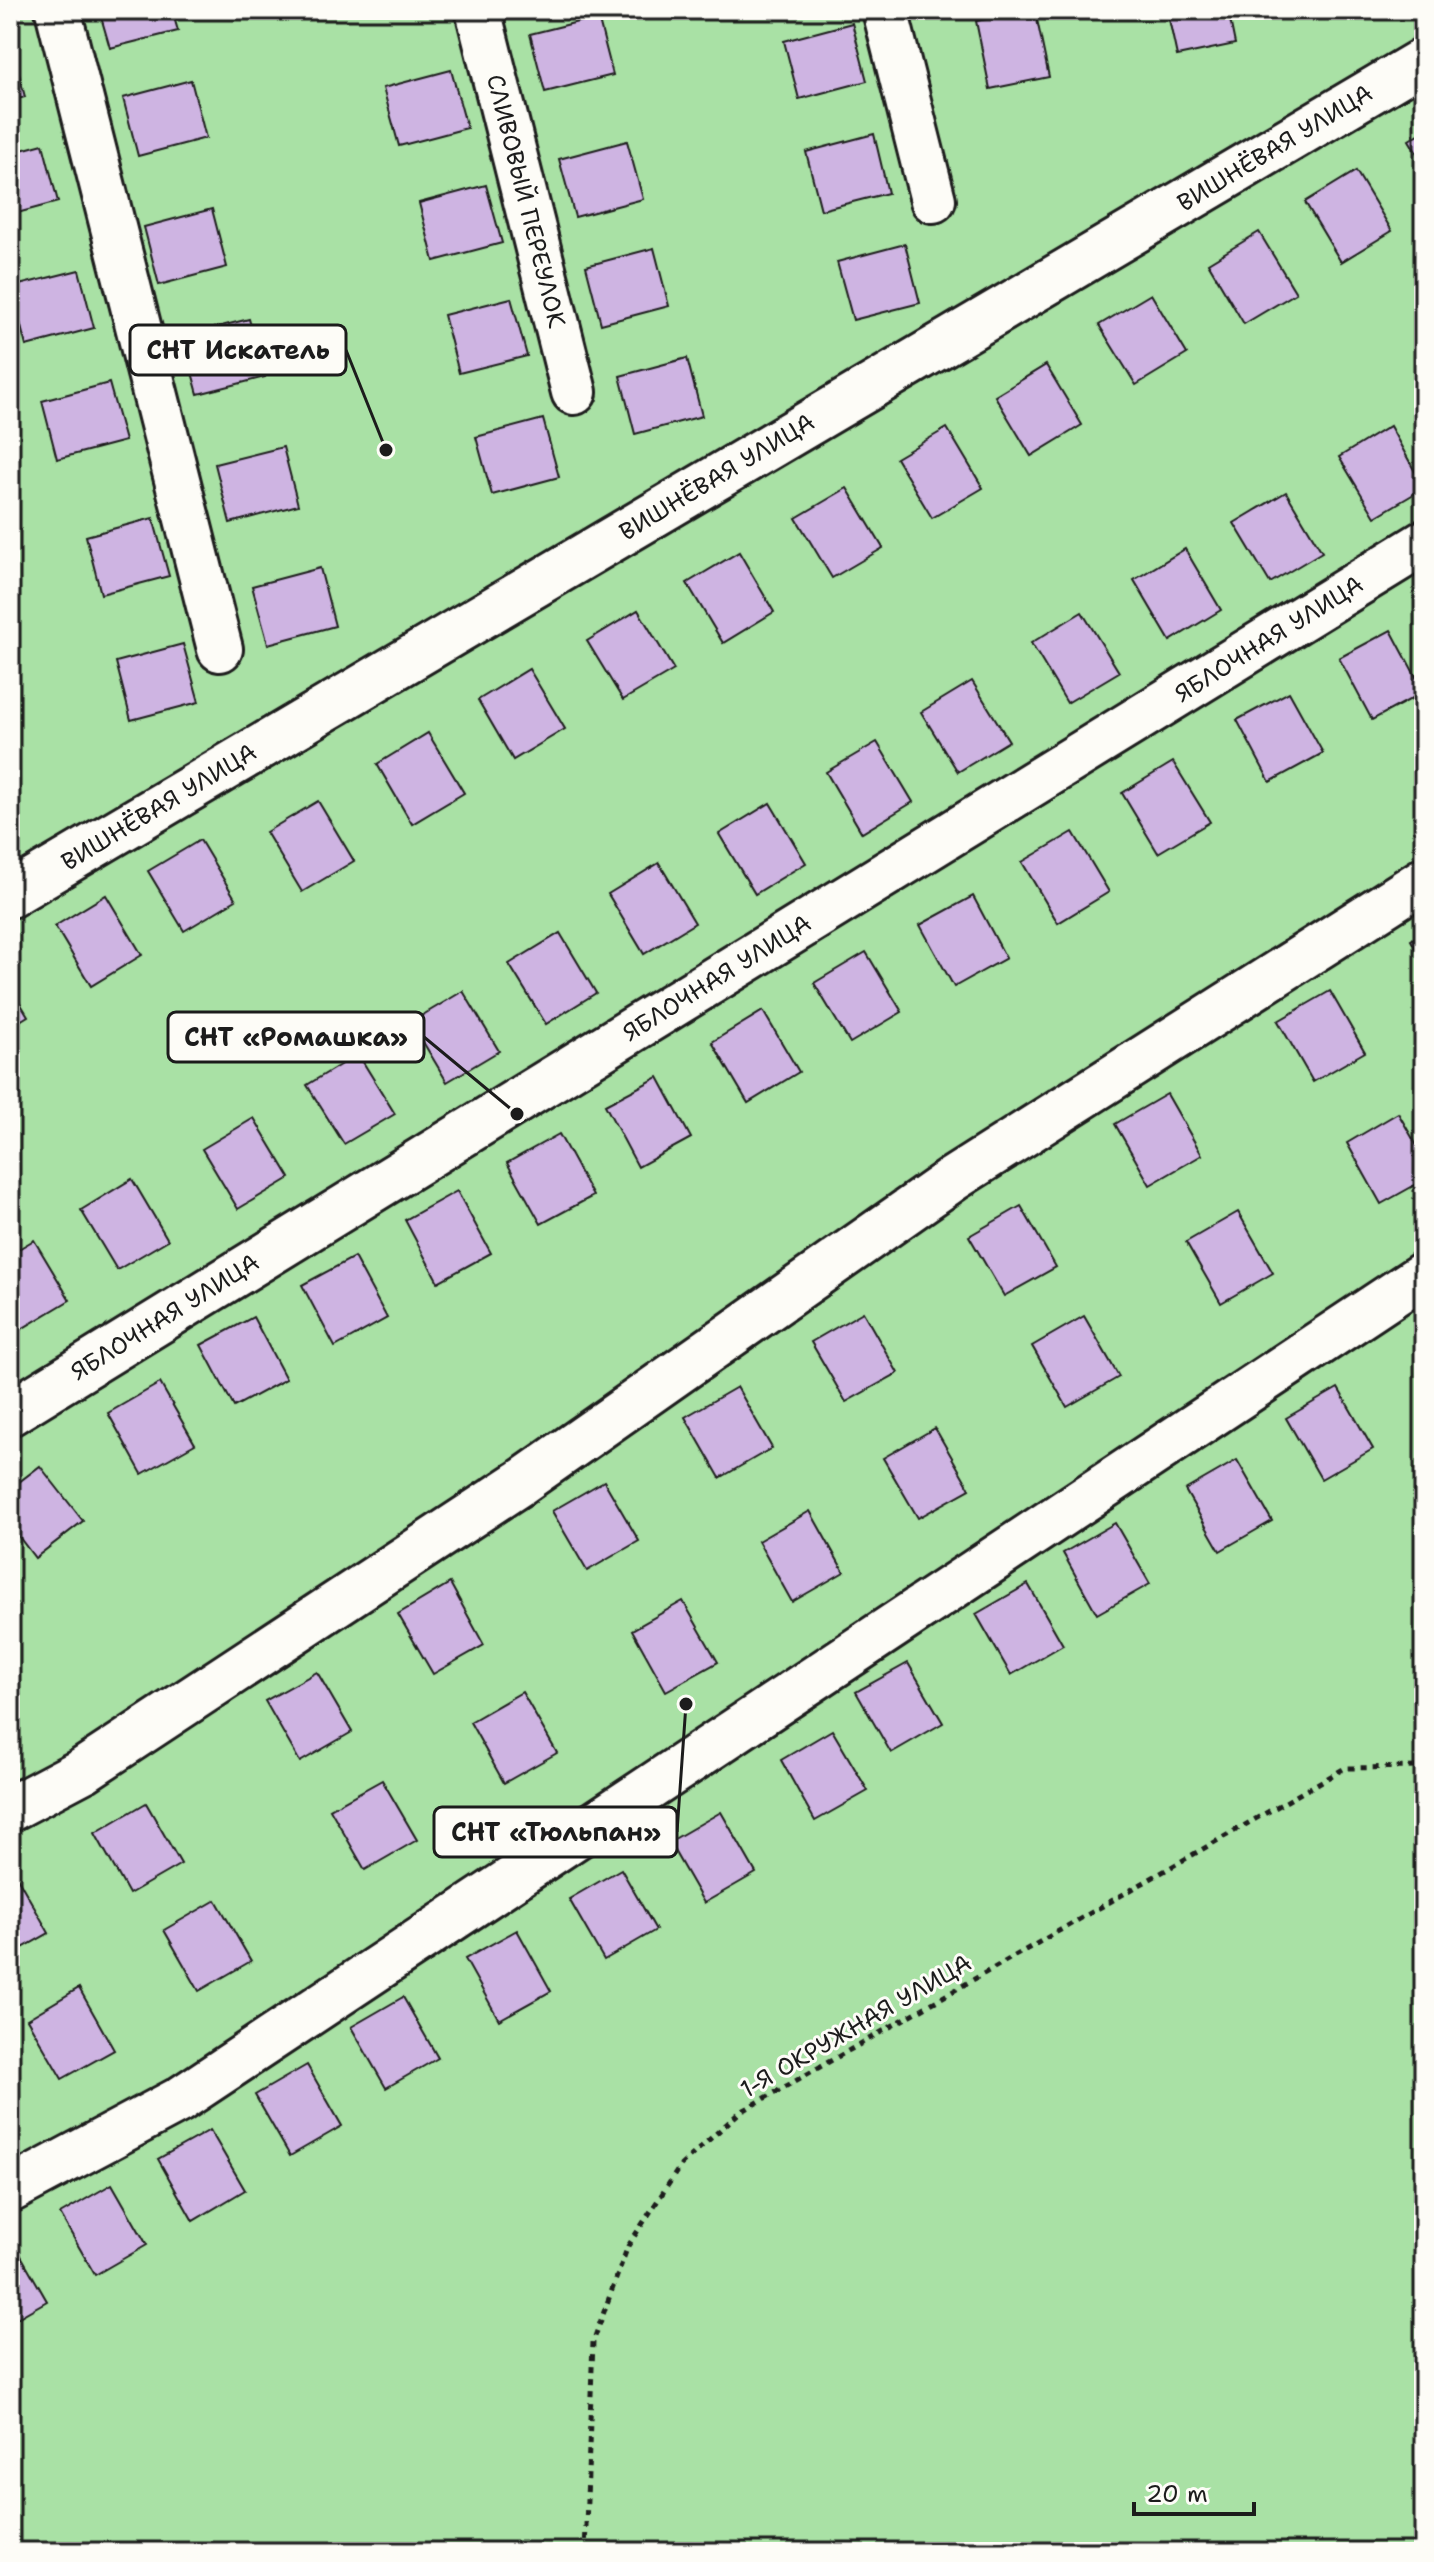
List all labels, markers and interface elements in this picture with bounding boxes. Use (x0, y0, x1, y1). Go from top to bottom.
street label: СЛИВОВЫЙ ПЕРЕУЛОК (479, 71, 573, 332)
street label: ВИШНЁВАЯ УЛИЦА (1171, 77, 1379, 219)
callout: СНТ Искатель (130, 325, 346, 375)
text: СНТ Искатель (146, 332, 330, 367)
street label: ВИШНЁВАЯ УЛИЦА (613, 406, 821, 548)
street label: ЯБЛОЧНАЯ УЛИЦА (1169, 568, 1369, 710)
street label: ВИШНЁВАЯ УЛИЦА (55, 736, 263, 878)
street label: ЯБЛОЧНАЯ УЛИЦА (617, 907, 817, 1049)
callout: СНТ «Ромашка» (168, 1012, 424, 1062)
text: СНТ «Ромашка» (184, 1019, 408, 1054)
street label: ЯБЛОЧНАЯ УЛИЦА (65, 1246, 265, 1388)
callout: СНТ «Тюльпан» (434, 1807, 677, 1857)
text: СНТ «Тюльпан» (451, 1814, 661, 1849)
street label: 1-Я ОКРУЖНАЯ УЛИЦА (735, 1947, 977, 2105)
scale bar (1134, 2466, 1254, 2516)
text: 20 m (1146, 2478, 1208, 2510)

